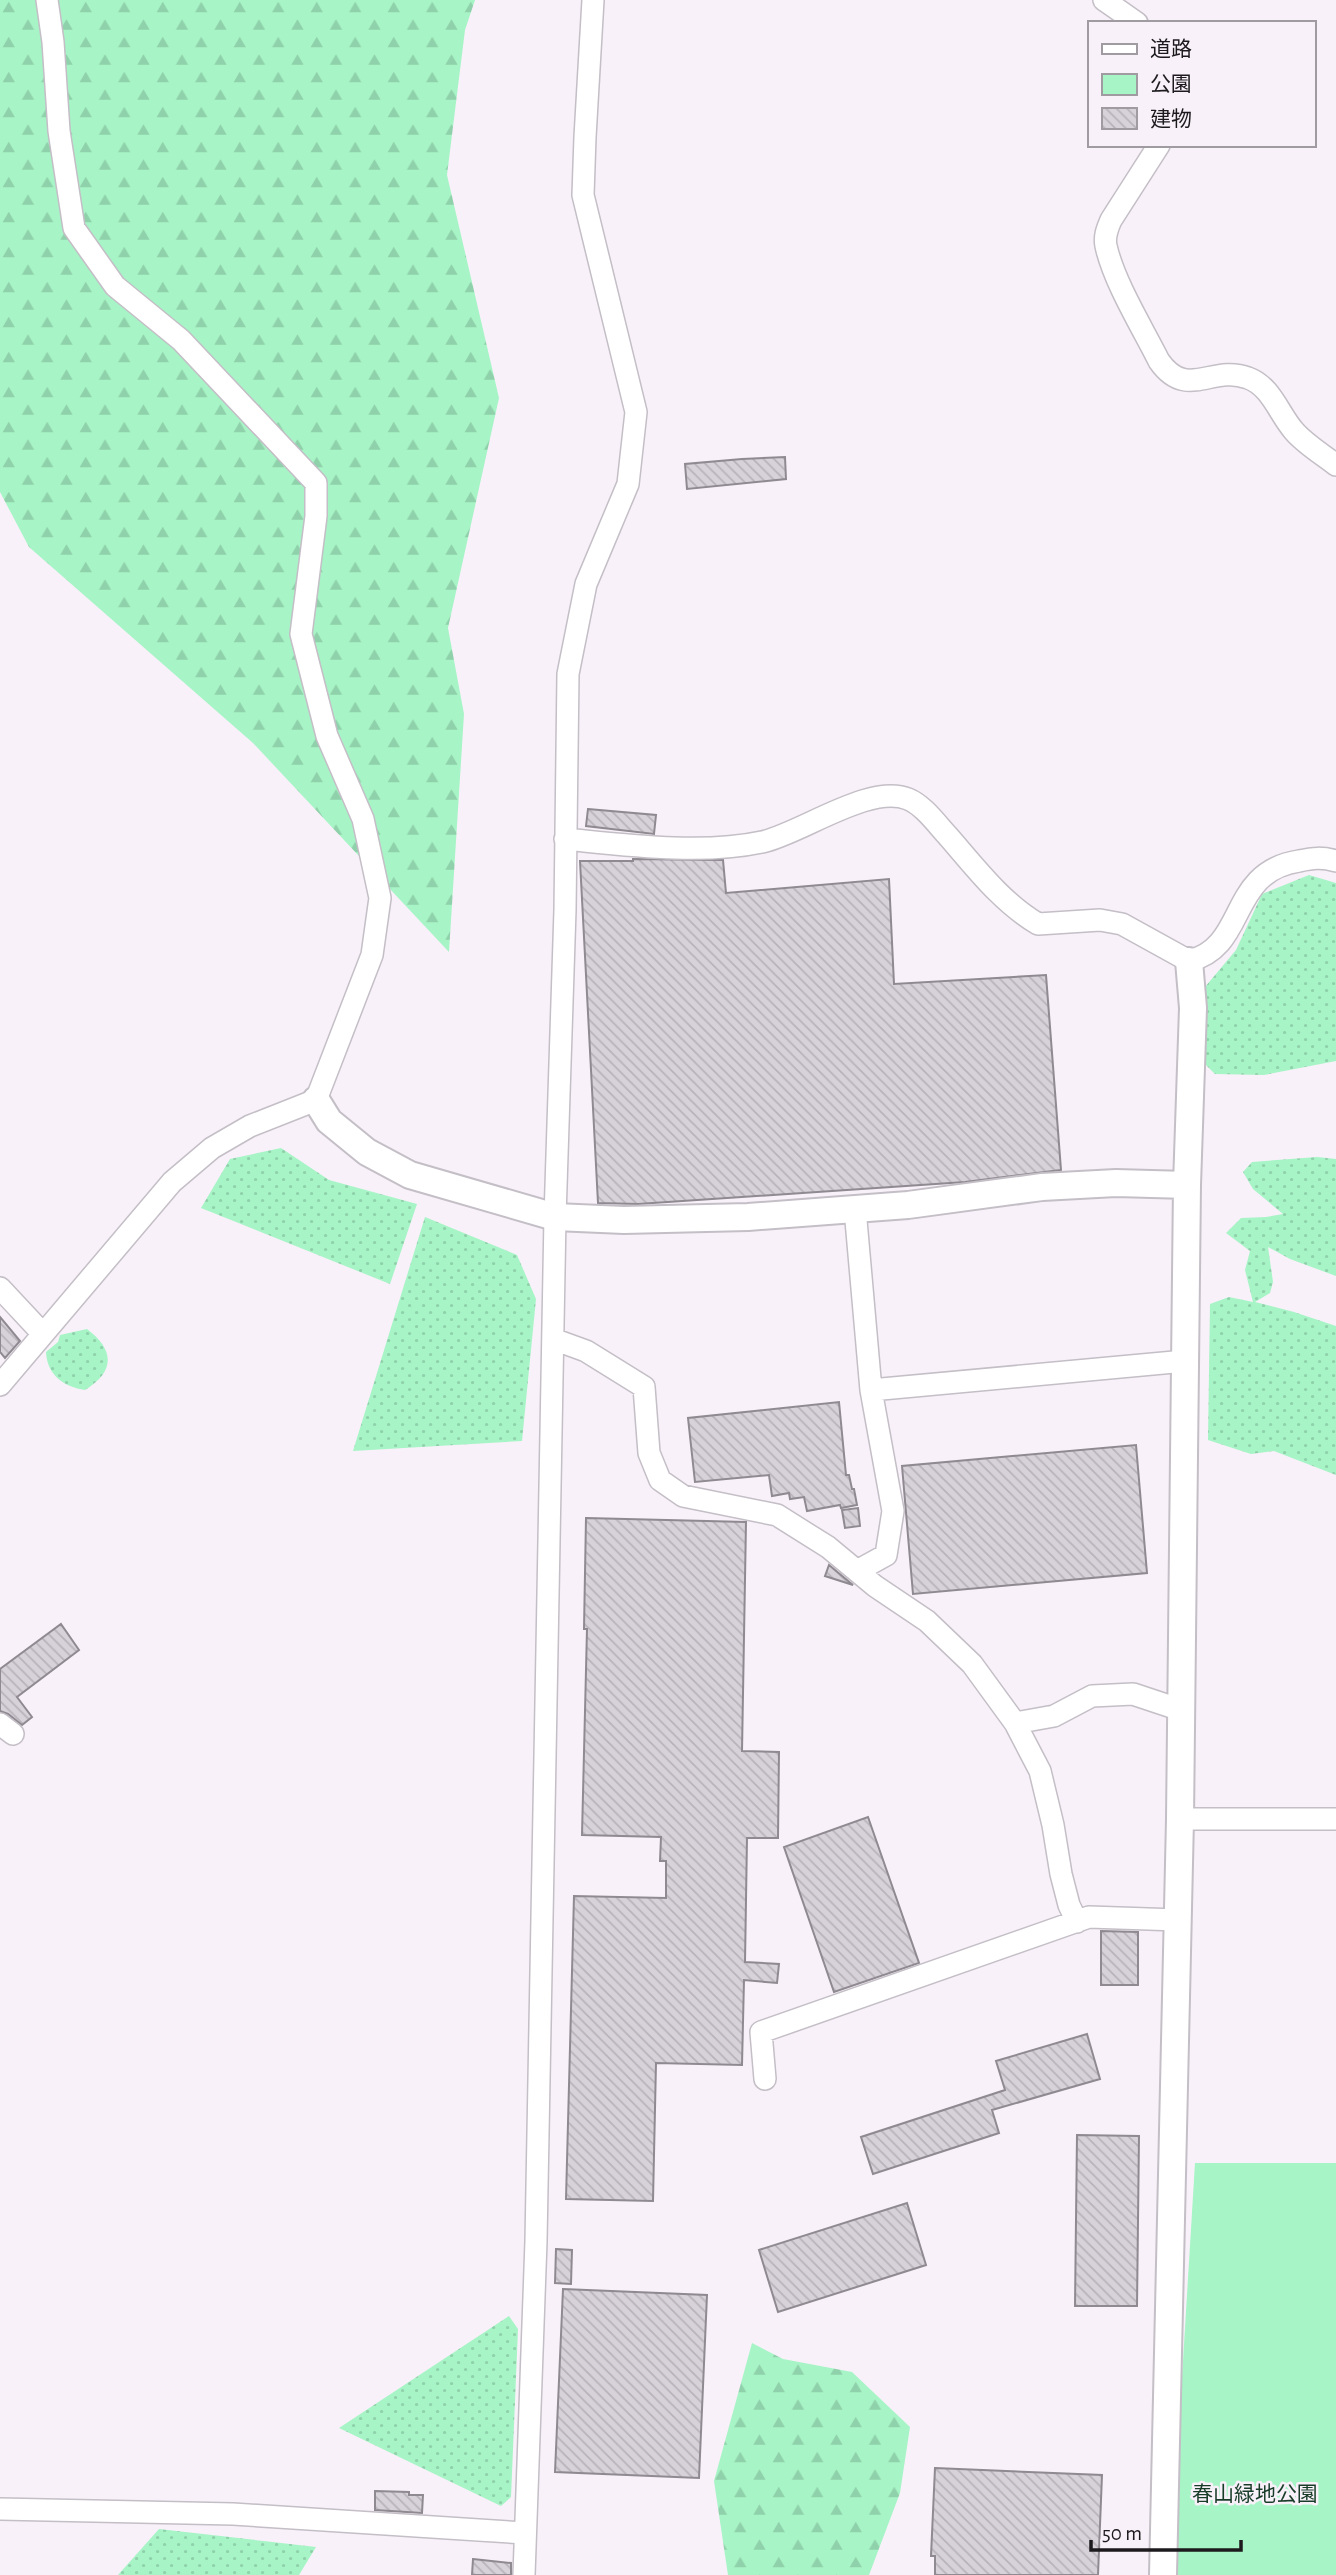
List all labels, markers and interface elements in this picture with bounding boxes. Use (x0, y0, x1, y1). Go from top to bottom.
legend (1088, 21, 1315, 147)
text: 道路 (1150, 38, 1192, 60)
text: 公園 (1150, 74, 1192, 95)
text: 建物 (1150, 108, 1192, 130)
park label: 春山緑地公園 (1192, 2483, 1318, 2505)
scale bar (1091, 2508, 1242, 2552)
text: 50 m (1102, 2523, 1142, 2544)

